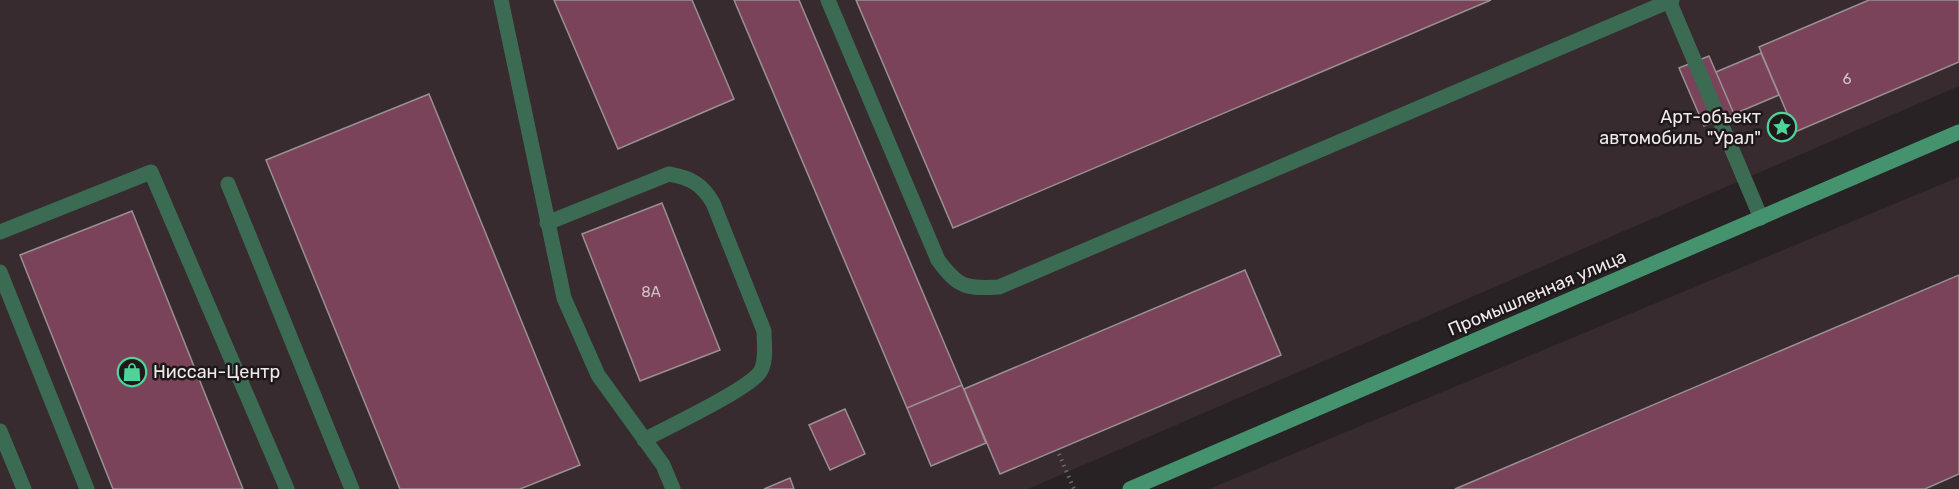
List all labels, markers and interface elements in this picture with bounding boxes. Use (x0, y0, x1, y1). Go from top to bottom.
house number: 6 (1842, 70, 1852, 88)
place label: Арт-объект автомобиль "Урал" (1599, 106, 1761, 149)
place icon: Арт-объект автомобиль "Урал" (1766, 111, 1798, 143)
street label: Промышленная улица (1445, 245, 1629, 341)
house number: 8А (641, 283, 661, 301)
shop icon: Ниссан-Центр (116, 356, 148, 388)
place label: Ниссан-Центр (153, 361, 280, 383)

